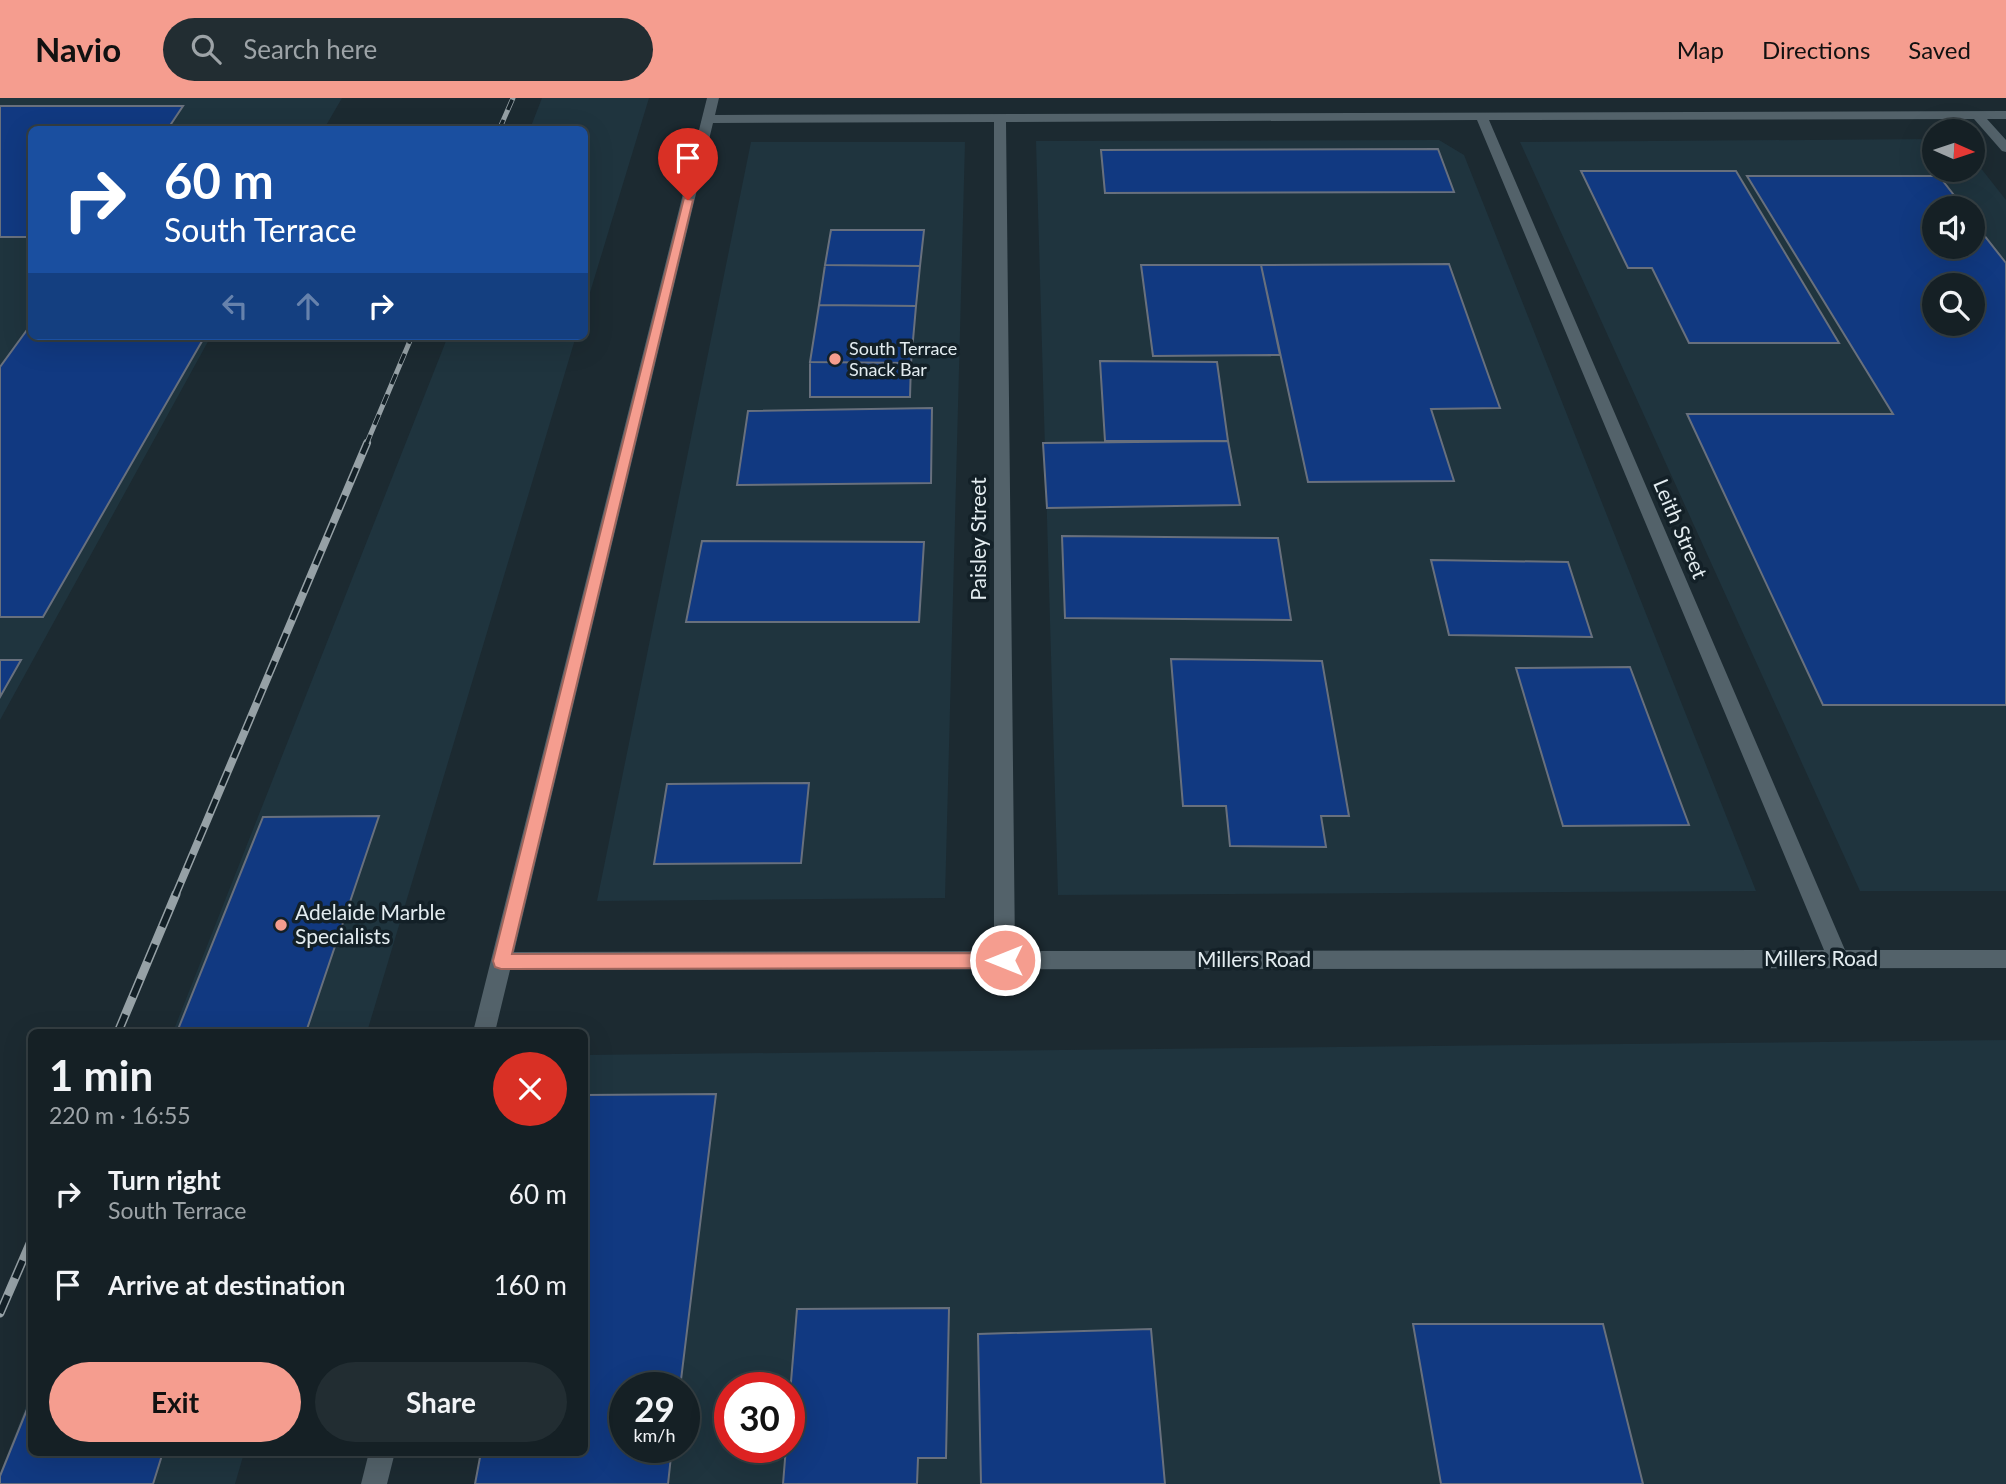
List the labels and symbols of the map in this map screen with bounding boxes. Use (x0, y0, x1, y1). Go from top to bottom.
north arrow (1922, 119, 1984, 182)
pin (658, 128, 718, 200)
place label: South Terrace Snack Bar (849, 337, 957, 380)
marker: South Terrace Snack Bar (827, 351, 843, 367)
street label: Leith Street (1649, 475, 1714, 583)
street label: Paisley Street (965, 477, 990, 601)
place label: Adelaide Marble Specialists (295, 899, 446, 948)
marker: Adelaide Marble Specialists (273, 917, 289, 933)
position arrow (968, 923, 1042, 997)
street label: Millers Road (1764, 945, 1878, 970)
street label: Millers Road (1197, 946, 1311, 971)
speed limit sign: 30 (714, 1372, 805, 1463)

